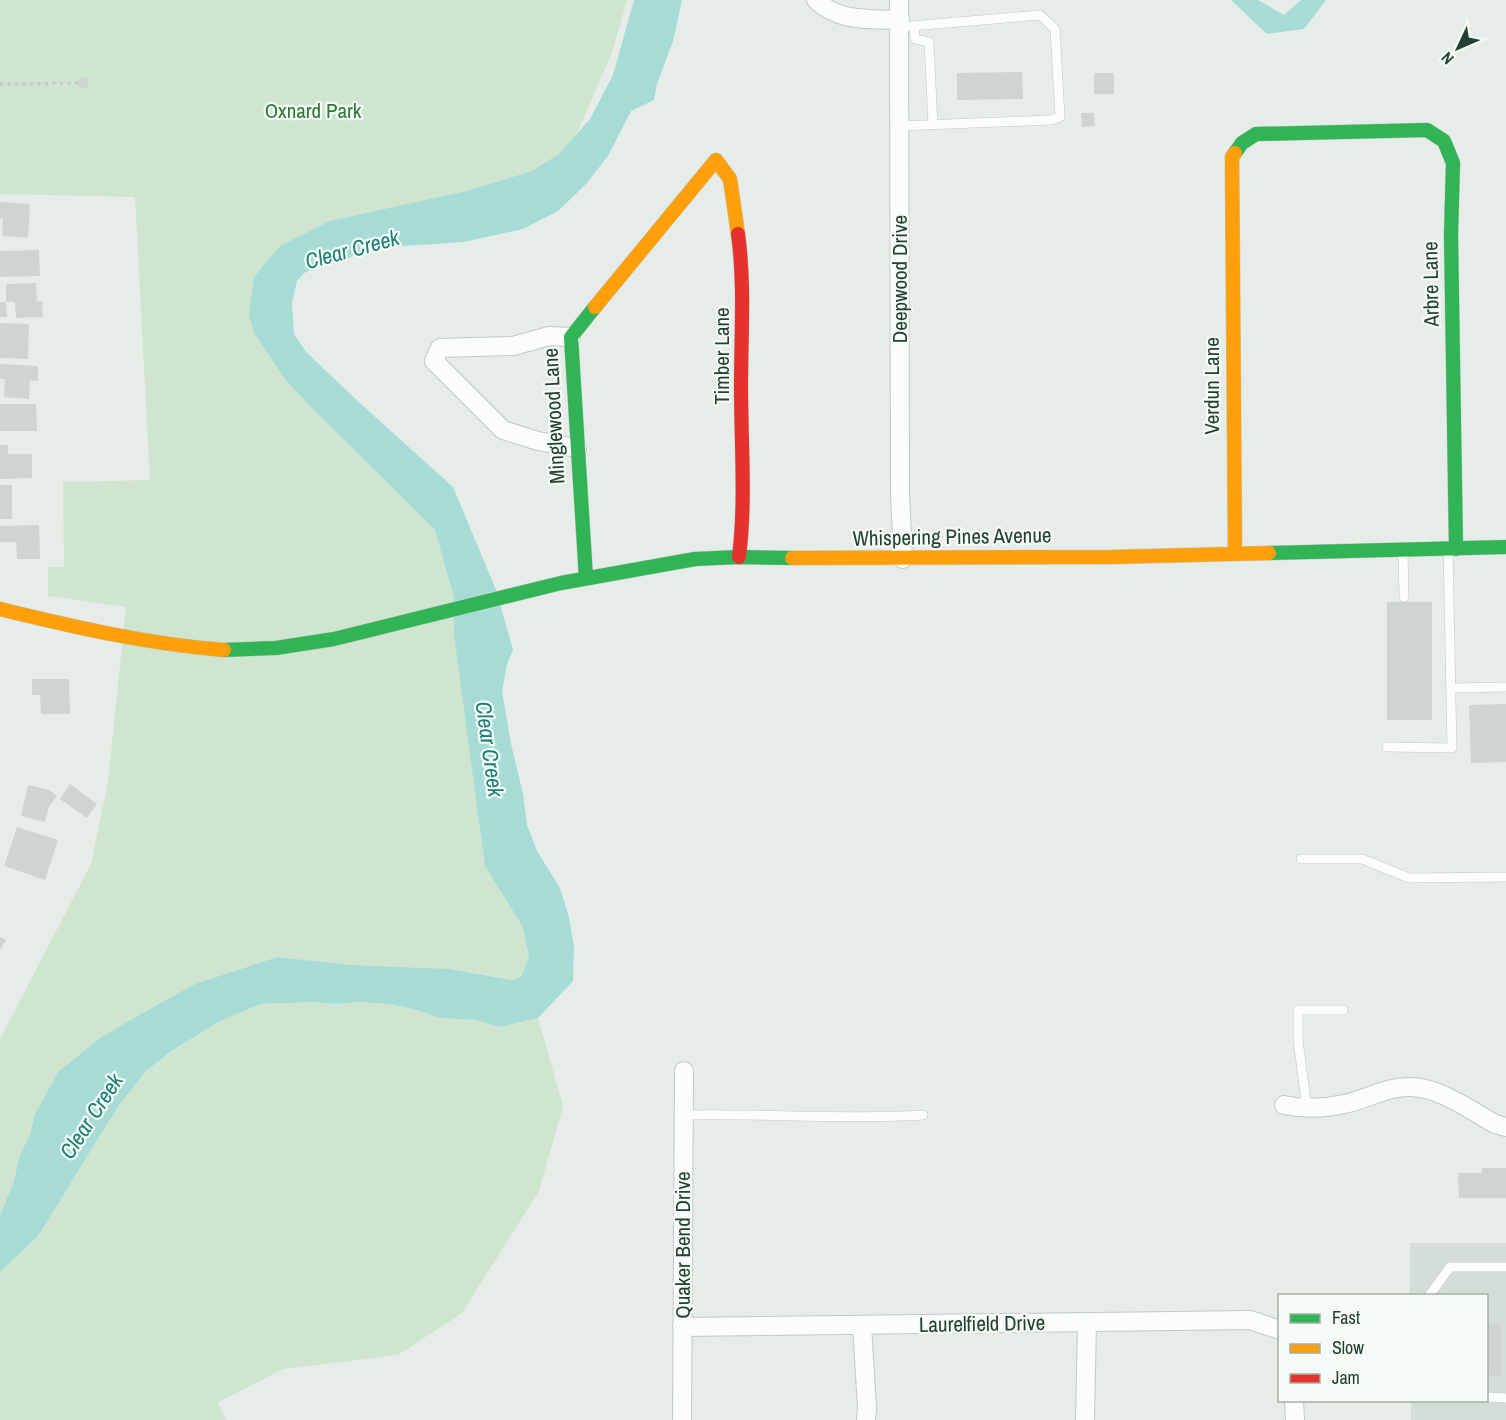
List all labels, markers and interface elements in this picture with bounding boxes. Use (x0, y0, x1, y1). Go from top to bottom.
north arrow (1428, 18, 1488, 78)
text: N (1436, 47, 1458, 69)
park label: Oxnard Park (265, 96, 362, 125)
street label: Deepwood Drive (885, 215, 914, 343)
water label: Clear Creek (302, 222, 403, 276)
street label: Arbre Lane (1415, 241, 1446, 328)
street label: Timber Lane (707, 307, 736, 405)
street label: Verdun Lane (1197, 337, 1226, 435)
street label: Minglewood Lane (535, 347, 572, 485)
street label: Whispering Pines Avenue (852, 520, 1052, 553)
water label: Clear Creek (468, 699, 512, 800)
water label: Clear Creek (52, 1067, 130, 1165)
street label: Quaker Bend Drive (668, 1171, 697, 1319)
legend (1278, 1294, 1488, 1402)
text: Fast (1332, 1305, 1360, 1330)
street label: Laurelfield Drive (919, 1308, 1045, 1339)
text: Slow (1332, 1335, 1364, 1360)
text: Jam (1332, 1365, 1360, 1390)

